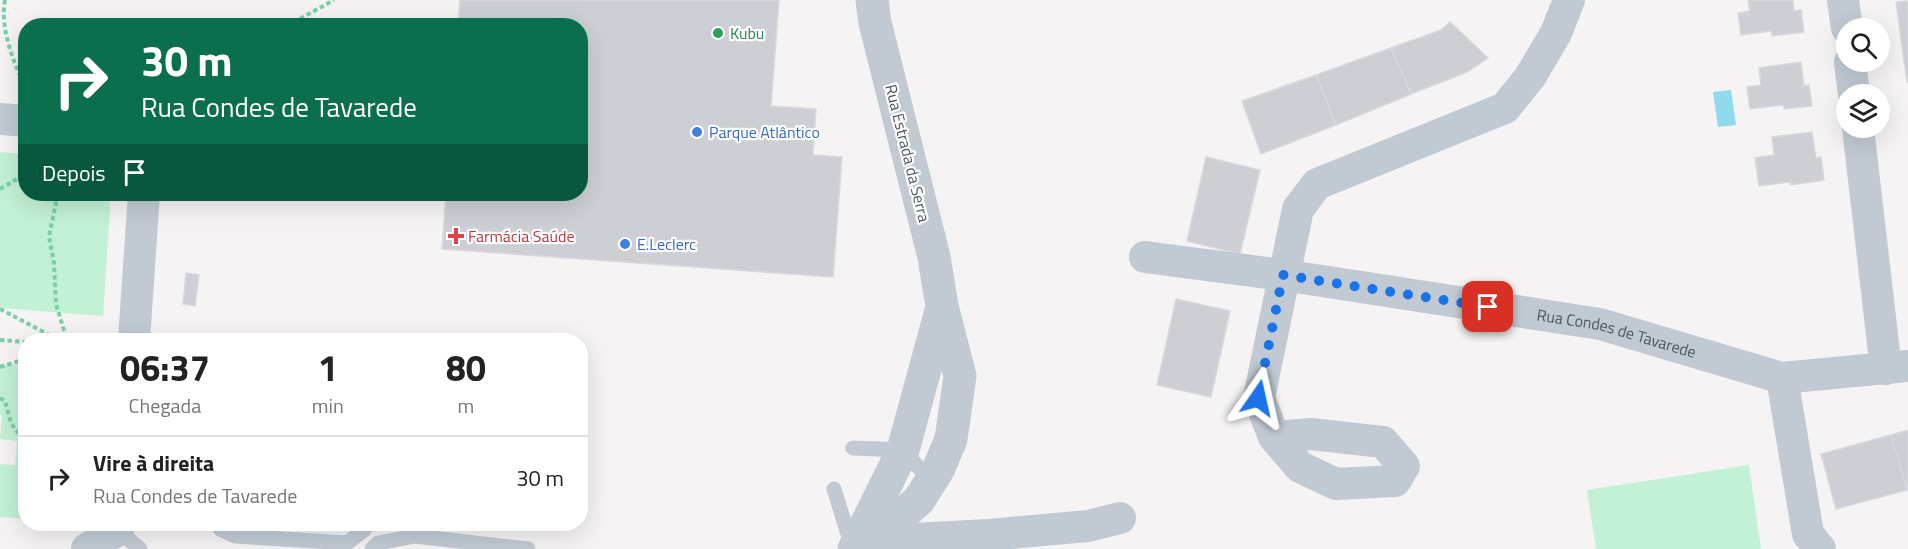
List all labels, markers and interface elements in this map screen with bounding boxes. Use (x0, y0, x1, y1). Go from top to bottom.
map controls (1836, 18, 1890, 138)
button: search (1836, 18, 1890, 72)
place label: Kubu (730, 21, 764, 45)
marker: Kubu (711, 26, 725, 40)
text: 30 m (141, 28, 233, 92)
icon: right (42, 42, 120, 120)
street label: Rua Estrada da Serra (879, 82, 937, 224)
button: layers (1836, 84, 1890, 138)
text: Rua Condes de Tavarede (141, 86, 417, 127)
place label: Parque Atlântico (709, 120, 820, 144)
marker: Parque Atlântico (690, 125, 704, 139)
text: Depois (42, 156, 106, 190)
icon: arrive (118, 156, 151, 189)
place label: Farmácia Saúde (468, 224, 575, 248)
marker: Farmácia Saúde (449, 229, 463, 243)
place label: E.Leclerc (637, 232, 696, 256)
marker: E.Leclerc (618, 237, 632, 251)
pin (1462, 281, 1513, 332)
icon: arrive (1471, 290, 1504, 323)
street label: Rua Condes de Tavarede (1535, 302, 1699, 364)
text: 06:37 (120, 340, 210, 395)
text: 1 (318, 340, 338, 395)
text: 80 (446, 340, 486, 395)
position arrow (1226, 366, 1290, 430)
text: Chegada (129, 390, 201, 421)
text: min (312, 390, 344, 421)
text: m (457, 390, 474, 421)
text: Vire à direita (93, 446, 214, 480)
text: 30 m (516, 461, 564, 495)
icon: right (42, 462, 75, 495)
text: Rua Condes de Tavarede (93, 480, 297, 511)

